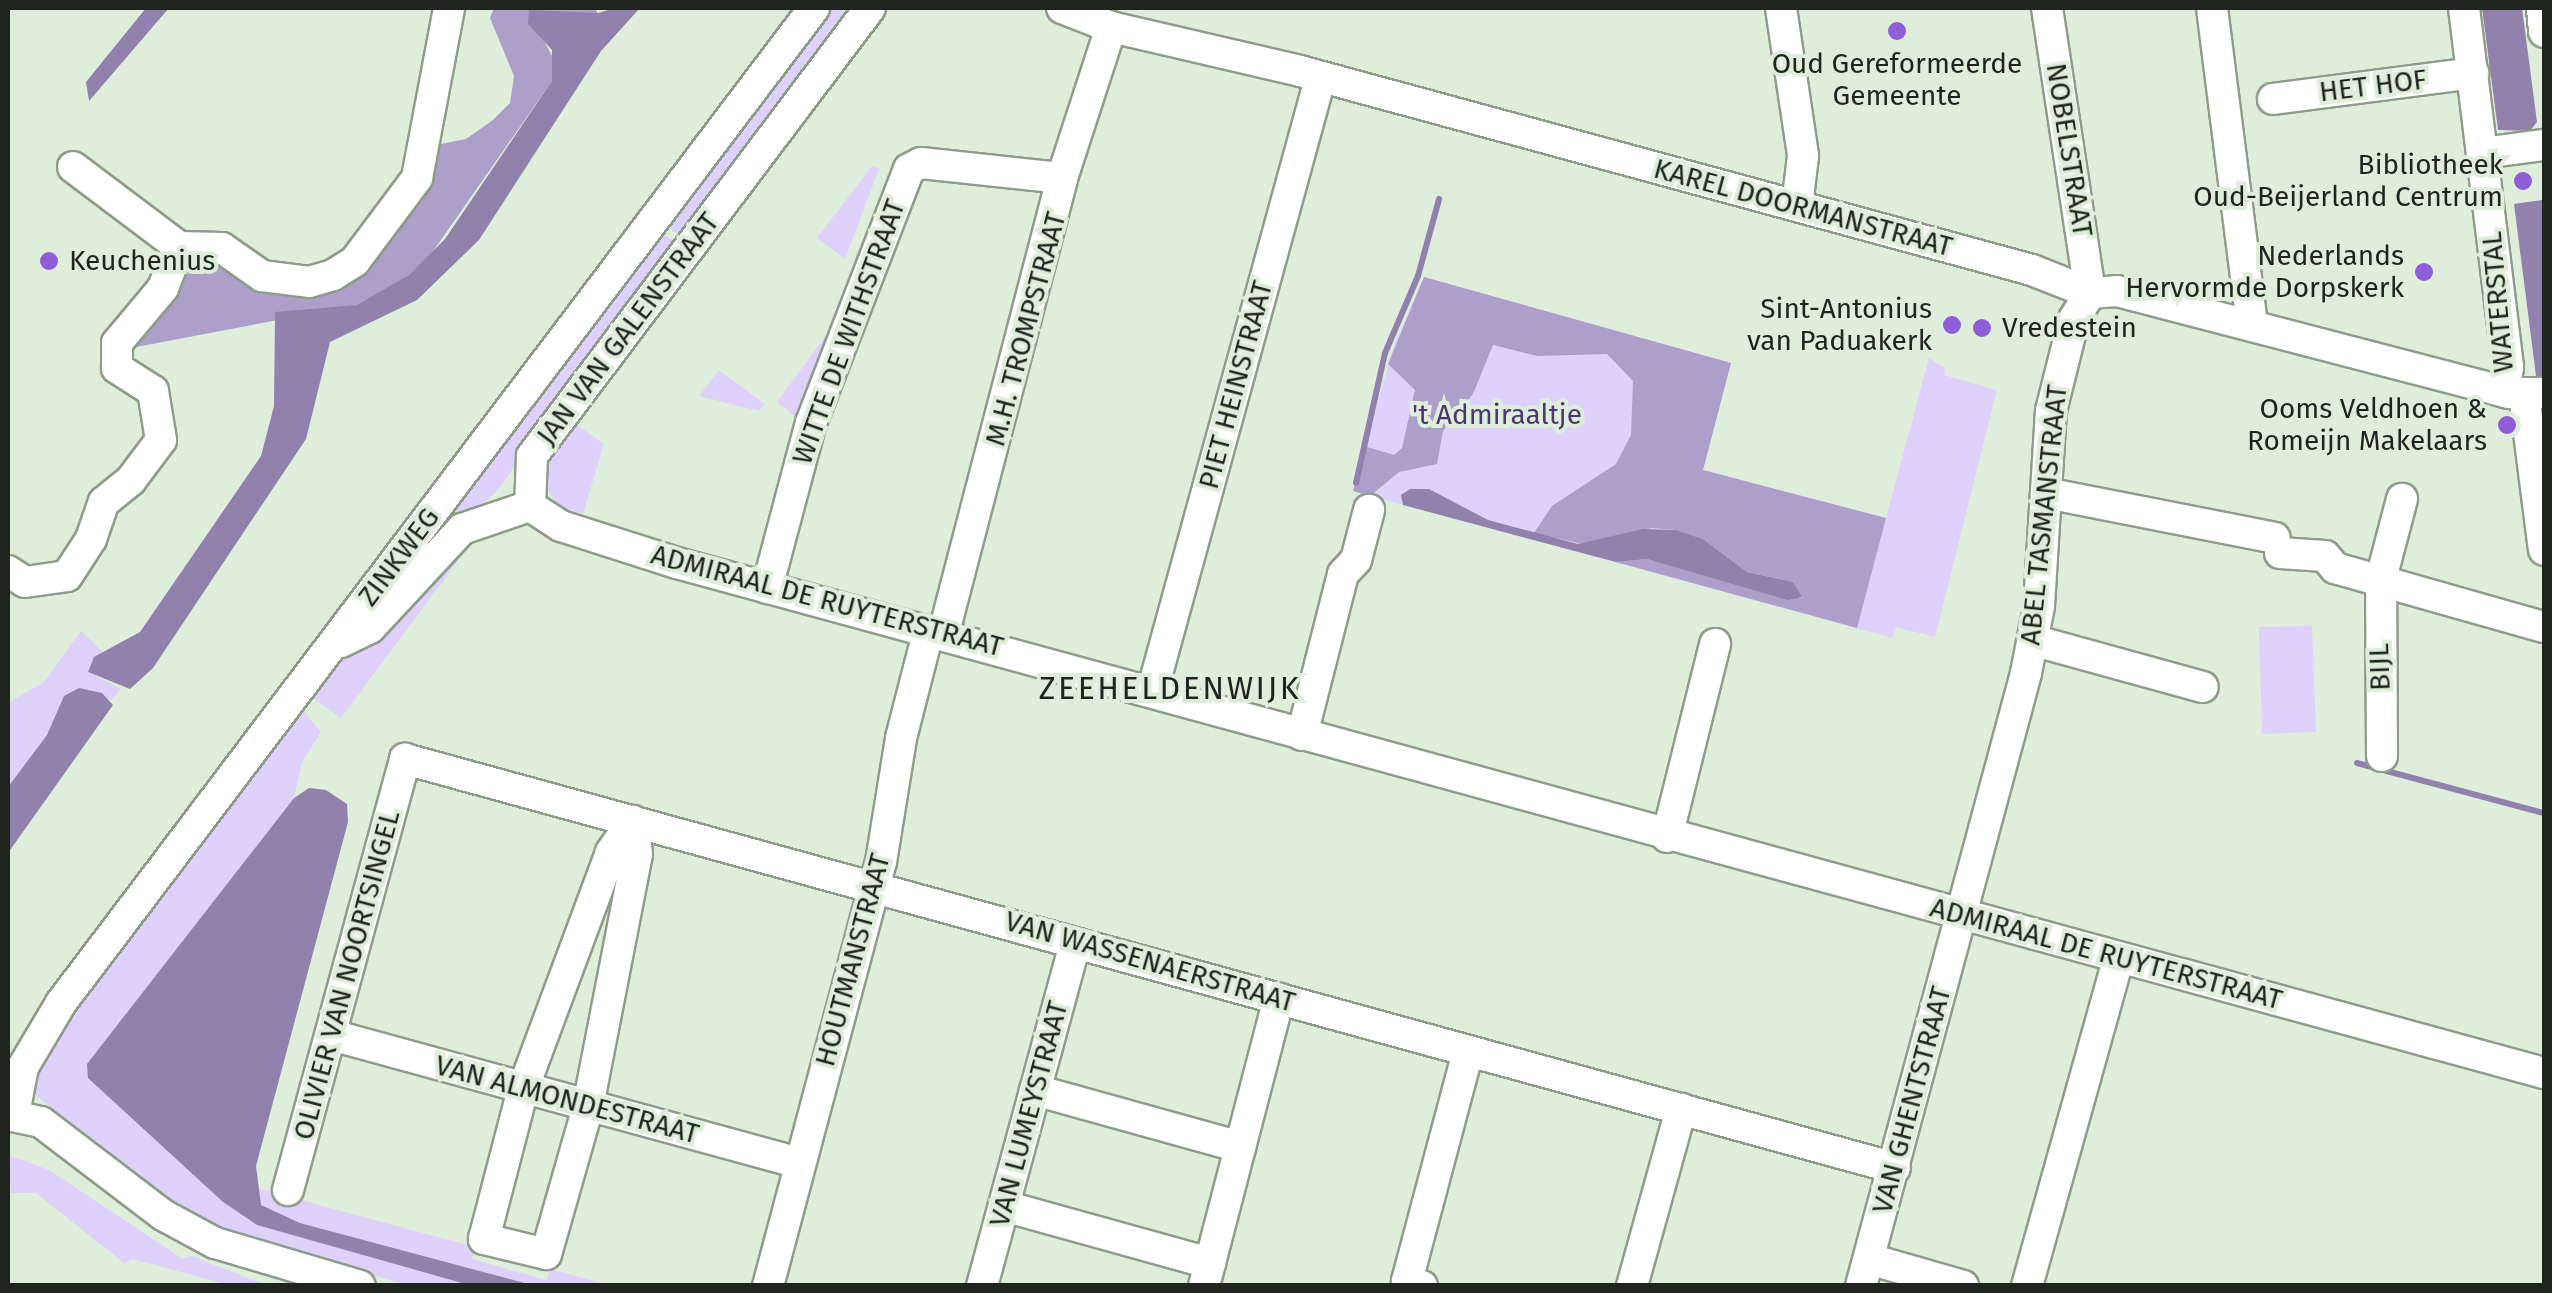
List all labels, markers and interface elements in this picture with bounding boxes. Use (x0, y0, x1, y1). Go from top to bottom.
marker: Oud Gereformeerde Gemeente (1886, 20, 1908, 42)
place label: Oud Gereformeerde Gemeente (1772, 47, 2022, 113)
street label: NOBELSTRAAT (2039, 61, 2099, 239)
street label: HET HOF (2317, 63, 2429, 109)
place label: Bibliotheek Oud-Beijerland Centrum (2193, 148, 2503, 214)
street label: KAREL DOORMANSTRAAT (1650, 152, 1956, 264)
marker: Bibliotheek Oud-Beijerland Centrum (2512, 170, 2534, 192)
street label: WITTE DE WITHSTRAAT (785, 195, 913, 469)
street label: JAN VAN GALENSTRAAT (530, 206, 726, 452)
street label: M.H. TROMPSTRAAT (979, 208, 1073, 450)
street label: WATERSTAL (2475, 230, 2521, 374)
place label: Nederlands Hervormde Dorpskerk (2125, 239, 2404, 305)
place label: Keuchenius (69, 244, 215, 278)
marker: Keuchenius (38, 250, 60, 272)
marker: Nederlands Hervormde Dorpskerk (2413, 261, 2435, 283)
street label: PIET HEINSTRAAT (1192, 277, 1280, 493)
place label: Sint-Antonius van Paduakerk (1747, 292, 1932, 358)
place label: Vredestein (2002, 311, 2137, 345)
marker: Sint-Antonius van Paduakerk (1941, 314, 1963, 336)
marker: Vredestein (1971, 317, 1993, 339)
street label: ABEL TASMANSTRAAT (2014, 383, 2074, 647)
place label: Ooms Veldhoen & Romeijn Makelaars (2247, 392, 2487, 458)
park label: 't Admiraaltje (1412, 398, 1582, 432)
marker: Ooms Veldhoen & Romeijn Makelaars (2496, 414, 2518, 436)
street label: ZINKWEG (351, 501, 447, 613)
street label: ADMIRAAL DE RUYTERSTRAAT (647, 538, 1007, 664)
street label: BIJL (2362, 643, 2398, 691)
district label: ZEEHELDENWIJK (1039, 669, 1301, 707)
street label: OLIVIER VAN NOORTSINGEL (287, 806, 407, 1144)
street label: HOUTMANSTRAAT (808, 850, 898, 1070)
street label: ADMIRAAL DE RUYTERSTRAAT (1926, 891, 2286, 1017)
street label: VAN WASSENAERSTRAAT (1001, 904, 1299, 1020)
street label: VAN GHENTSTRAAT (1866, 983, 1958, 1217)
street label: VAN LUMEYSTRAAT (983, 997, 1075, 1231)
street label: VAN ALMONDESTRAAT (432, 1049, 702, 1151)

